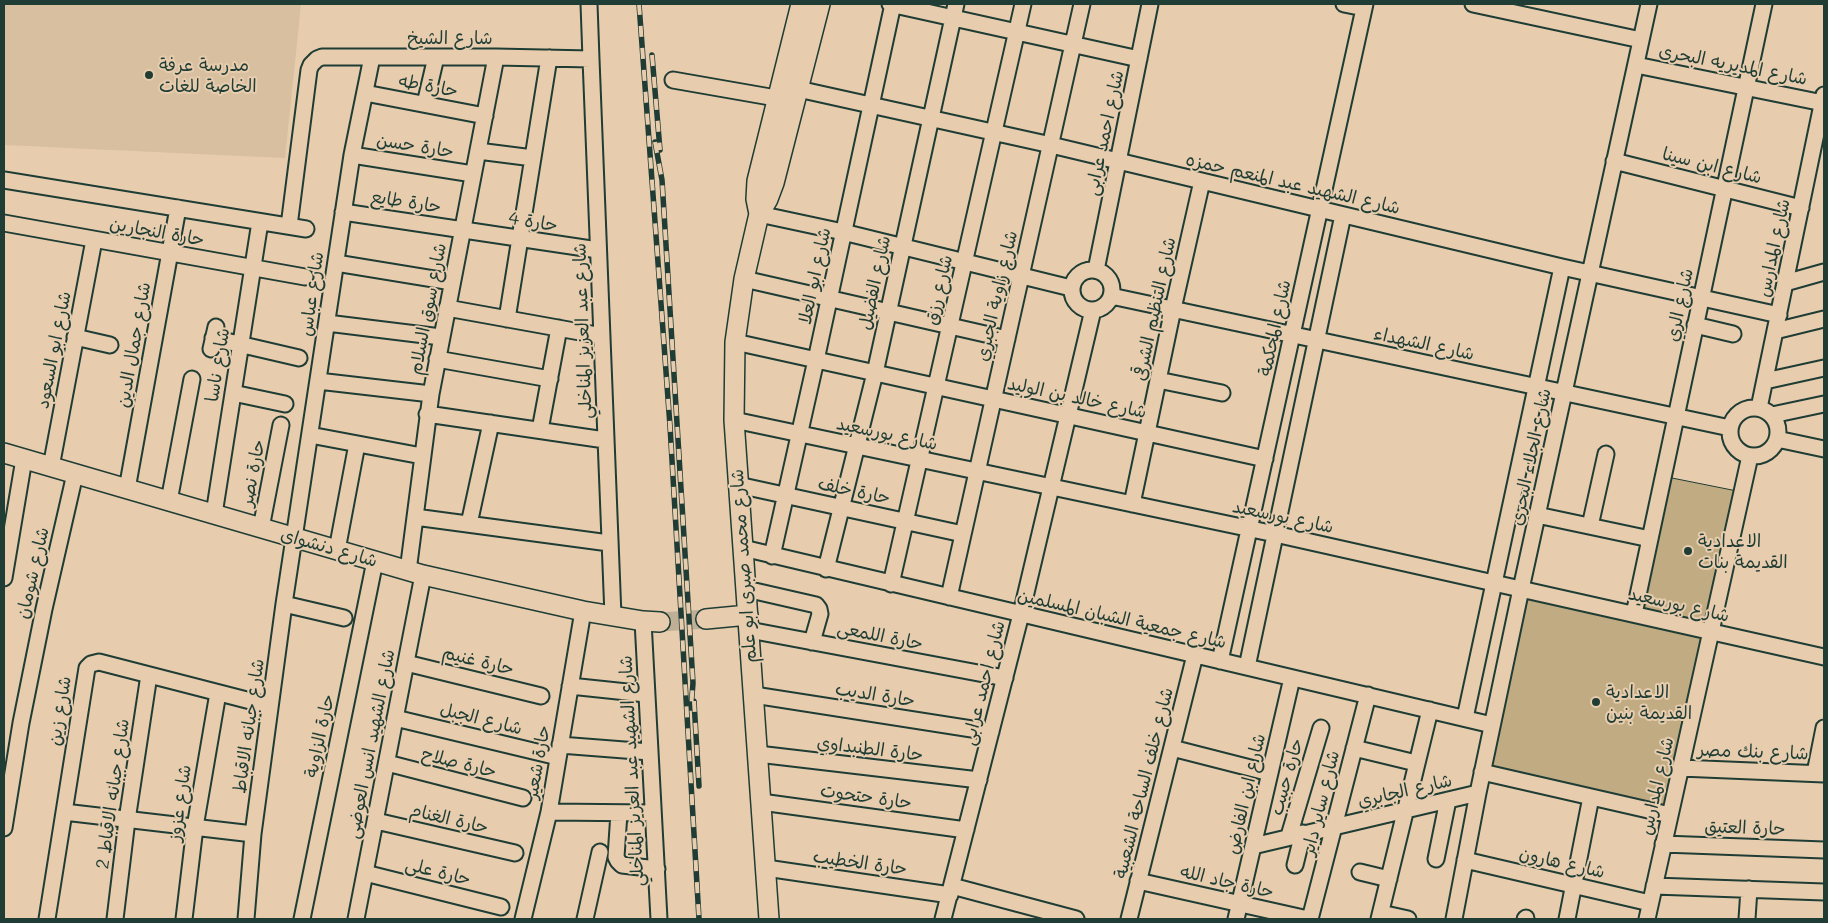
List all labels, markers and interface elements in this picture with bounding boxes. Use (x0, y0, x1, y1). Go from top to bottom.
street label: شارع الشيخ (407, 27, 493, 49)
street label: شارع المديريه البحرى (1657, 40, 1809, 90)
place label: مدرسة عرفة الخاصة للغات (159, 54, 257, 96)
street label: شارع احمد عرابى (1081, 68, 1129, 198)
marker: مدرسة عرفة الخاصة للغات (143, 69, 155, 81)
street label: حارة طه (396, 70, 460, 102)
street label: حارة حسن (375, 129, 455, 163)
street label: شارع ابن سينا (1660, 143, 1764, 189)
street label: شارع الشهيد عبد المنعم حمزه (1184, 149, 1402, 219)
street label: حارة طايع (369, 186, 443, 218)
street label: شارع المدارس (1753, 197, 1795, 299)
street label: حارة 4 (507, 207, 559, 237)
street label: حارة النجارين (108, 213, 206, 251)
street label: شارع ابو العلا (794, 226, 836, 326)
street label: شارع زاوية الجبري (971, 229, 1023, 363)
street label: شارع الفضيل (854, 234, 896, 332)
street label: شارع التنظيم الشرقى (1129, 235, 1181, 383)
street label: شارع سوق السلام (405, 241, 451, 377)
street label: شارع عبد العزيز المناخلي (569, 243, 597, 419)
street label: شارع عباس (295, 250, 329, 338)
street label: شارع رزق (920, 253, 958, 327)
street label: شارع الري (1662, 266, 1698, 344)
street label: شارع المحكمة (1254, 278, 1296, 378)
street label: شارع جمال الدين (112, 281, 156, 409)
street label: شارع ابو السعود (32, 289, 76, 411)
street label: شارع الشهداء (1372, 323, 1476, 365)
street label: شارع ناسا (201, 326, 235, 404)
street label: شارع خالد بن الوليد (1005, 373, 1149, 423)
street label: شارع الجلاء البحرى (1506, 386, 1556, 528)
street label: شارع بورسعيد (834, 413, 940, 455)
street label: حارة نصر (236, 438, 270, 508)
street label: شارع محمد صبرى ابو علم (726, 468, 762, 664)
street label: حارة خلف (816, 473, 892, 509)
street label: شارع بورسعيد (1230, 496, 1336, 538)
street label: شارع دنشواى (278, 524, 380, 572)
street label: شارع شومان (12, 525, 54, 621)
place label: الاعدادية القديمة بنات (1698, 530, 1788, 572)
marker: الاعدادية القديمة بنات (1682, 545, 1694, 557)
street label: شارع بورسعيد (1626, 583, 1732, 627)
street label: شارع جمعية الشبان المسلمين (1015, 584, 1229, 654)
street label: حارة اللمعى (835, 617, 925, 655)
street label: شارع احمد عرابى (958, 618, 1010, 748)
street label: حارة غنيم (440, 642, 516, 680)
street label: شارع الشهيد انس العوضى (342, 648, 400, 840)
street label: شارع الشهيد عبد العزيز المناخلي (615, 655, 649, 887)
street label: شارع جبانه الاقباط (229, 657, 269, 795)
street label: شارع زين (44, 675, 76, 747)
street label: حارة الديب (834, 678, 916, 712)
place label: الاعدادية القديمة بنين (1606, 681, 1692, 724)
street label: شارع خلف الساحة الشعبية (1110, 685, 1178, 881)
street label: حارة الزاوية (301, 692, 339, 780)
marker: الاعدادية القديمة بنين (1590, 696, 1602, 708)
street label: شارع الجبل (438, 698, 524, 740)
street label: شارع جبانه الاقباط 2 (92, 718, 134, 870)
street label: حارة شعير (521, 723, 555, 801)
street label: شارع ابن الفارض (1222, 731, 1270, 857)
street label: حارة الطنبداوي (816, 732, 924, 766)
street label: شارع المدارس (1635, 735, 1679, 837)
street label: حارة حبيب (1266, 736, 1308, 818)
street label: شارع بنك مصر (1697, 739, 1809, 765)
street label: حارة صلاح (419, 743, 499, 783)
street label: شارع ساير داير (1298, 748, 1344, 858)
street label: شارع عزوز (164, 763, 196, 843)
street label: شارع الجابري (1356, 770, 1454, 812)
street label: حارة حتحوت (819, 780, 913, 814)
street label: حارة الغنام (407, 799, 491, 839)
street label: حارة العتيق (1704, 816, 1786, 840)
street label: شارع هارون (1517, 843, 1607, 883)
street label: حارة الخطيب (812, 846, 908, 880)
street label: حارة على (403, 853, 473, 891)
street label: حارة جاد الله (1178, 861, 1276, 903)

